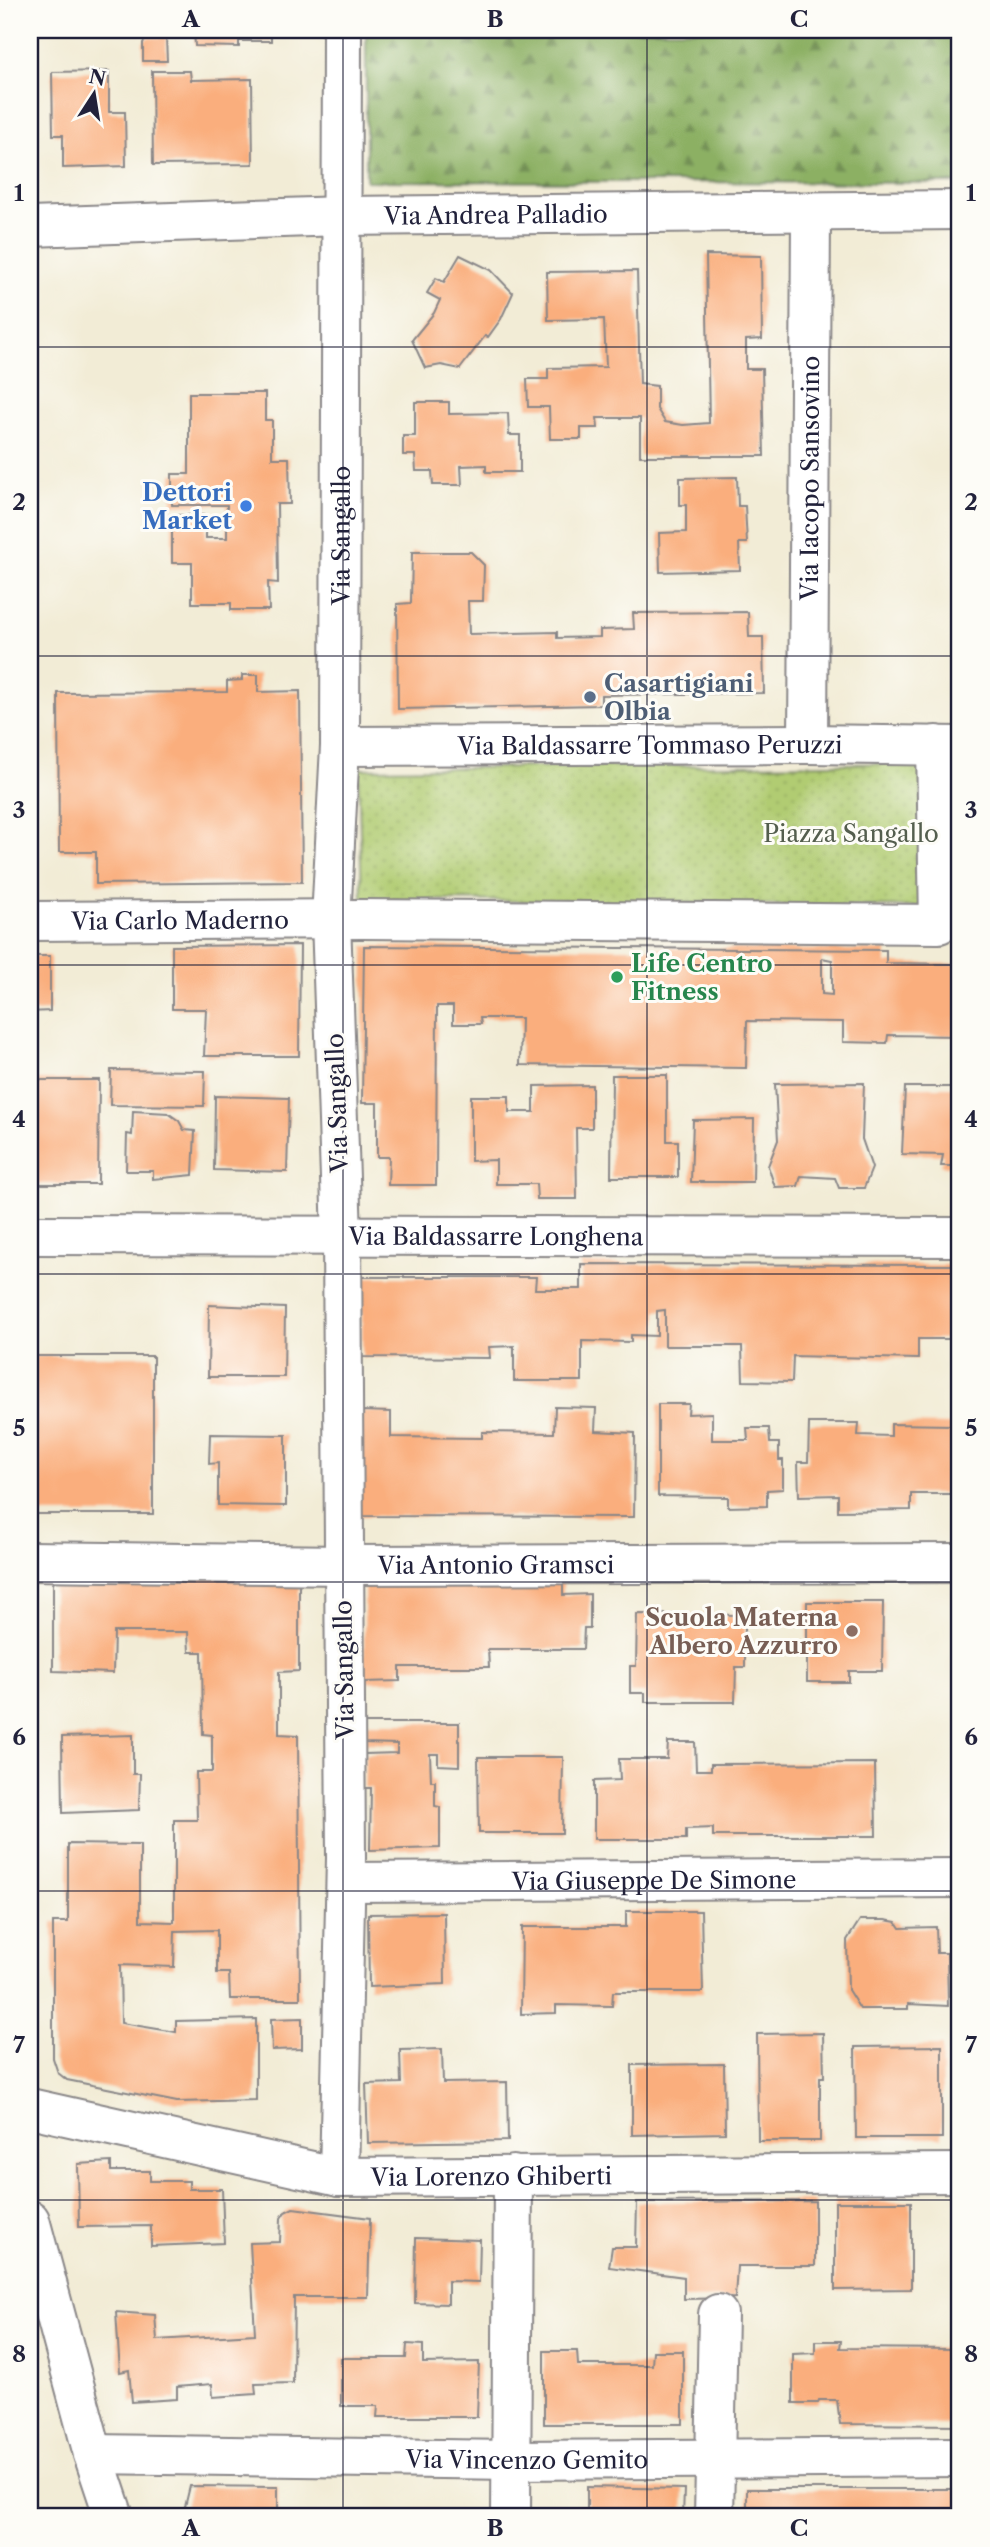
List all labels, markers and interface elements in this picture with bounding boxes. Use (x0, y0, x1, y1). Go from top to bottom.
text: A (181, 5, 201, 33)
text: B (486, 5, 504, 33)
text: C (790, 5, 808, 33)
north arrow (60, 60, 130, 130)
text: N (87, 65, 108, 91)
text: 1 (14, 179, 25, 207)
text: 1 (966, 179, 977, 207)
street label: Via Andrea Palladio (383, 199, 608, 230)
street label: Via Iacopo Sansovino (794, 356, 825, 601)
street label: Via Sangallo (326, 466, 355, 606)
place label: Dettori Market (142, 478, 232, 535)
text: 2 (12, 488, 26, 516)
text: 2 (964, 488, 978, 516)
marker: Dettori Market (238, 498, 254, 514)
place label: Casartigiani Olbia (604, 669, 754, 726)
marker: Casartigiani Olbia (582, 689, 598, 705)
street label: Via Baldassarre Tommaso Peruzzi (456, 729, 843, 760)
text: 3 (13, 796, 26, 824)
text: 3 (965, 796, 978, 824)
park label: Piazza Sangallo (763, 819, 939, 848)
street label: Via Carlo Maderno (70, 905, 289, 935)
place label: Life Centro Fitness (631, 949, 773, 1006)
marker: Life Centro Fitness (609, 969, 625, 985)
street label: Via Sangallo (320, 1033, 354, 1174)
text: 4 (12, 1105, 26, 1133)
text: 4 (964, 1105, 978, 1133)
street label: Via Baldassarre Longhena (347, 1221, 644, 1251)
text: 5 (13, 1414, 25, 1442)
text: 5 (965, 1414, 977, 1442)
street label: Via Antonio Gramsci (377, 1550, 614, 1579)
street label: Via Sangallo (328, 1600, 360, 1741)
place label: Scuola Materna Albero Azzurro (645, 1603, 839, 1660)
marker: Scuola Materna Albero Azzurro (844, 1623, 860, 1639)
text: 6 (12, 1723, 26, 1751)
text: 6 (964, 1723, 978, 1751)
street label: Via Giuseppe De Simone (511, 1865, 796, 1895)
text: 7 (13, 2031, 25, 2059)
text: 7 (965, 2031, 977, 2059)
street label: Via Lorenzo Ghiberti (370, 2161, 612, 2191)
text: 8 (12, 2340, 26, 2368)
text: 8 (964, 2340, 978, 2368)
street label: Via Vincenzo Gemito (405, 2444, 648, 2475)
text: A (181, 2514, 201, 2542)
text: B (486, 2514, 504, 2542)
text: C (790, 2514, 808, 2542)

